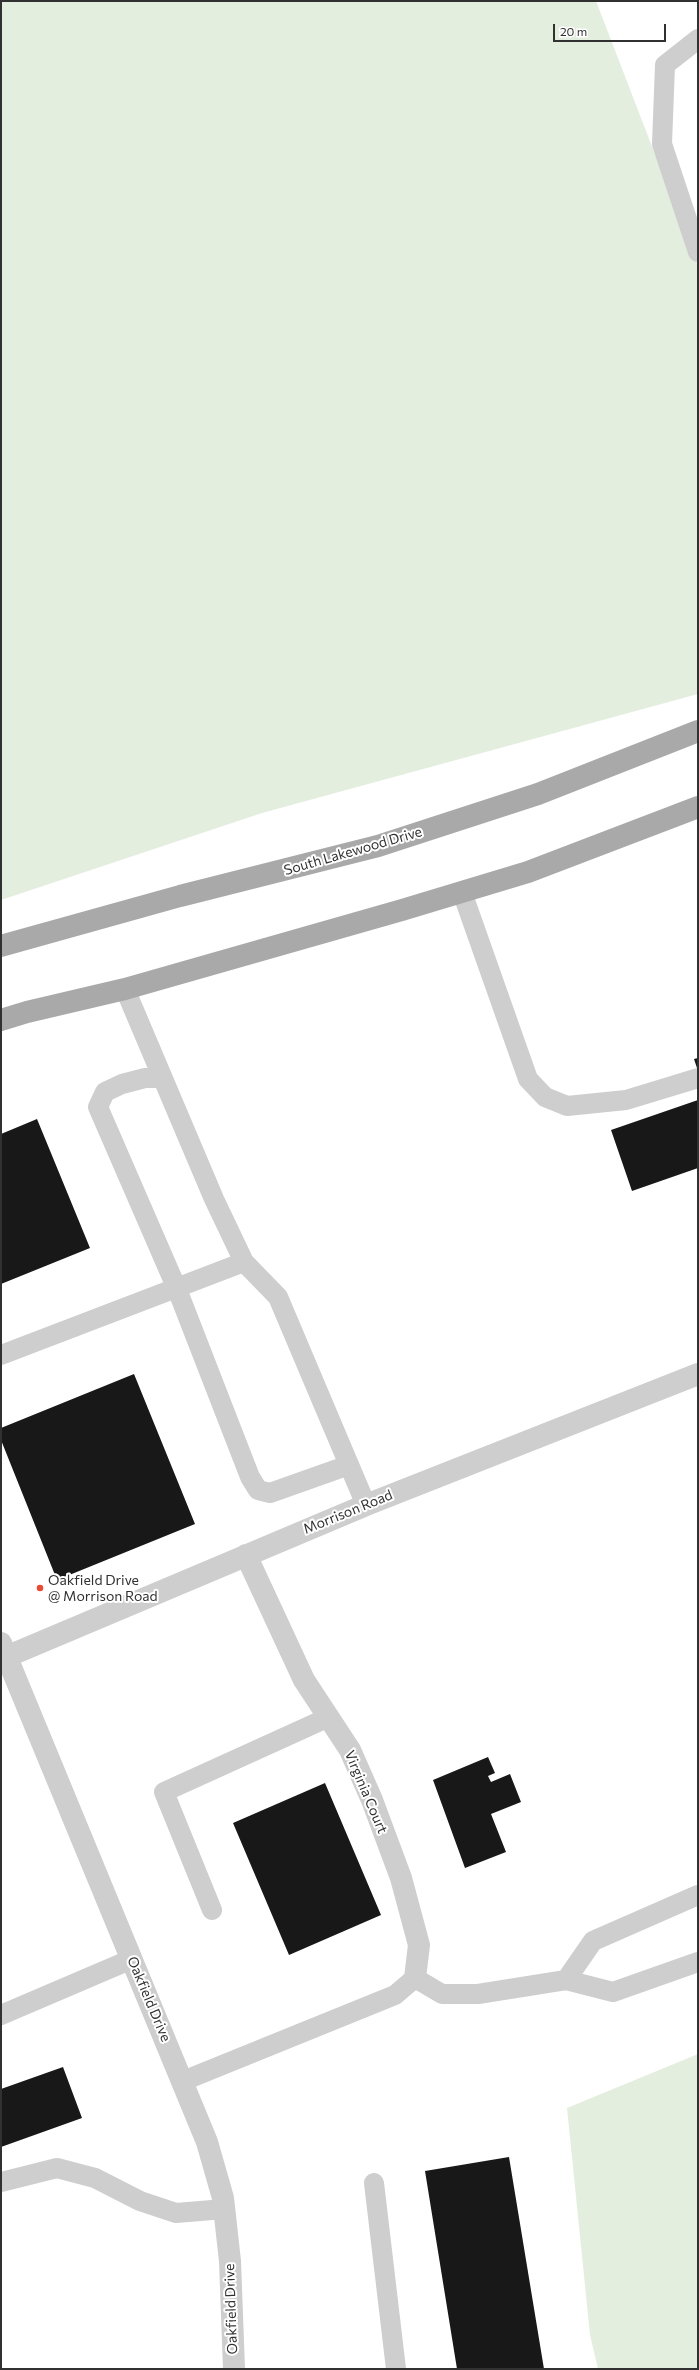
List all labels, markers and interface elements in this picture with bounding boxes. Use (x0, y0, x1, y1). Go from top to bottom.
scale bar (555, 16, 668, 42)
text: 20 m (560, 24, 587, 38)
street label: South Lakewood Drive (282, 823, 424, 879)
street label: Morrison Road (301, 1486, 395, 1538)
place label: Oakfield Drive @ Morrison Road (48, 1572, 158, 1604)
marker: Oakfield Drive @ Morrison Road (35, 1583, 45, 1593)
street label: Virginia Court (341, 1748, 391, 1836)
street label: Oakfield Drive (123, 1954, 175, 2044)
street label: Oakfield Drive (221, 2263, 241, 2355)

